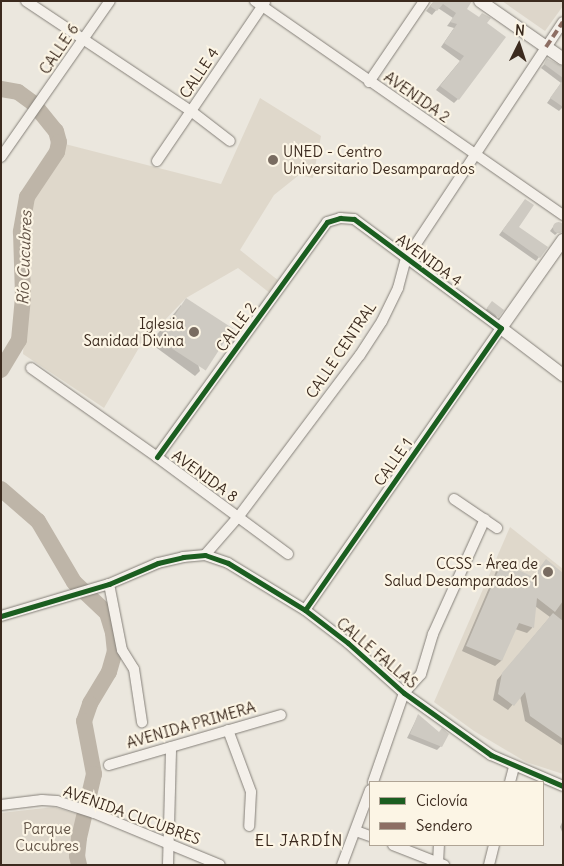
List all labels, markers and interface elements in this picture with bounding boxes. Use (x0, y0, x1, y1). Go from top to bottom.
street label: CALLE 6 (36, 20, 82, 78)
north arrow (494, 20, 544, 70)
text: N (515, 21, 526, 39)
street label: CALLE 4 (176, 44, 222, 102)
street label: AVENIDA 2 (381, 68, 453, 126)
place label: UNED - Centro Universitario Desamparados (283, 142, 475, 177)
marker: UNED - Centro Universitario Desamparados (267, 154, 279, 166)
water label: Río Cucubres (13, 211, 35, 305)
street label: AVENIDA 4 (393, 230, 465, 290)
street label: CALLE CENTRAL (302, 298, 380, 402)
street label: CALLE 2 (212, 299, 260, 355)
place label: Iglesia Sanidad Divina (83, 314, 184, 349)
marker: Iglesia Sanidad Divina (188, 326, 200, 338)
street label: CALLE 1 (370, 435, 416, 489)
street label: AVENIDA 8 (169, 446, 241, 506)
place label: CCSS - Área de Salud Desamparados 1 (384, 554, 538, 589)
marker: CCSS - Área de Salud Desamparados 1 (542, 566, 554, 578)
street label: CALLE FALLAS (333, 614, 421, 692)
street label: AVENIDA PRIMERA (124, 698, 258, 752)
legend (369, 781, 544, 846)
street label: AVENIDA CUCUBRES (61, 782, 203, 848)
text: Ciclovía (416, 791, 468, 810)
text: Sendero (416, 816, 472, 835)
park label: Parque Cucubres (15, 819, 79, 854)
district label: EL JARDÍN (254, 830, 344, 850)

